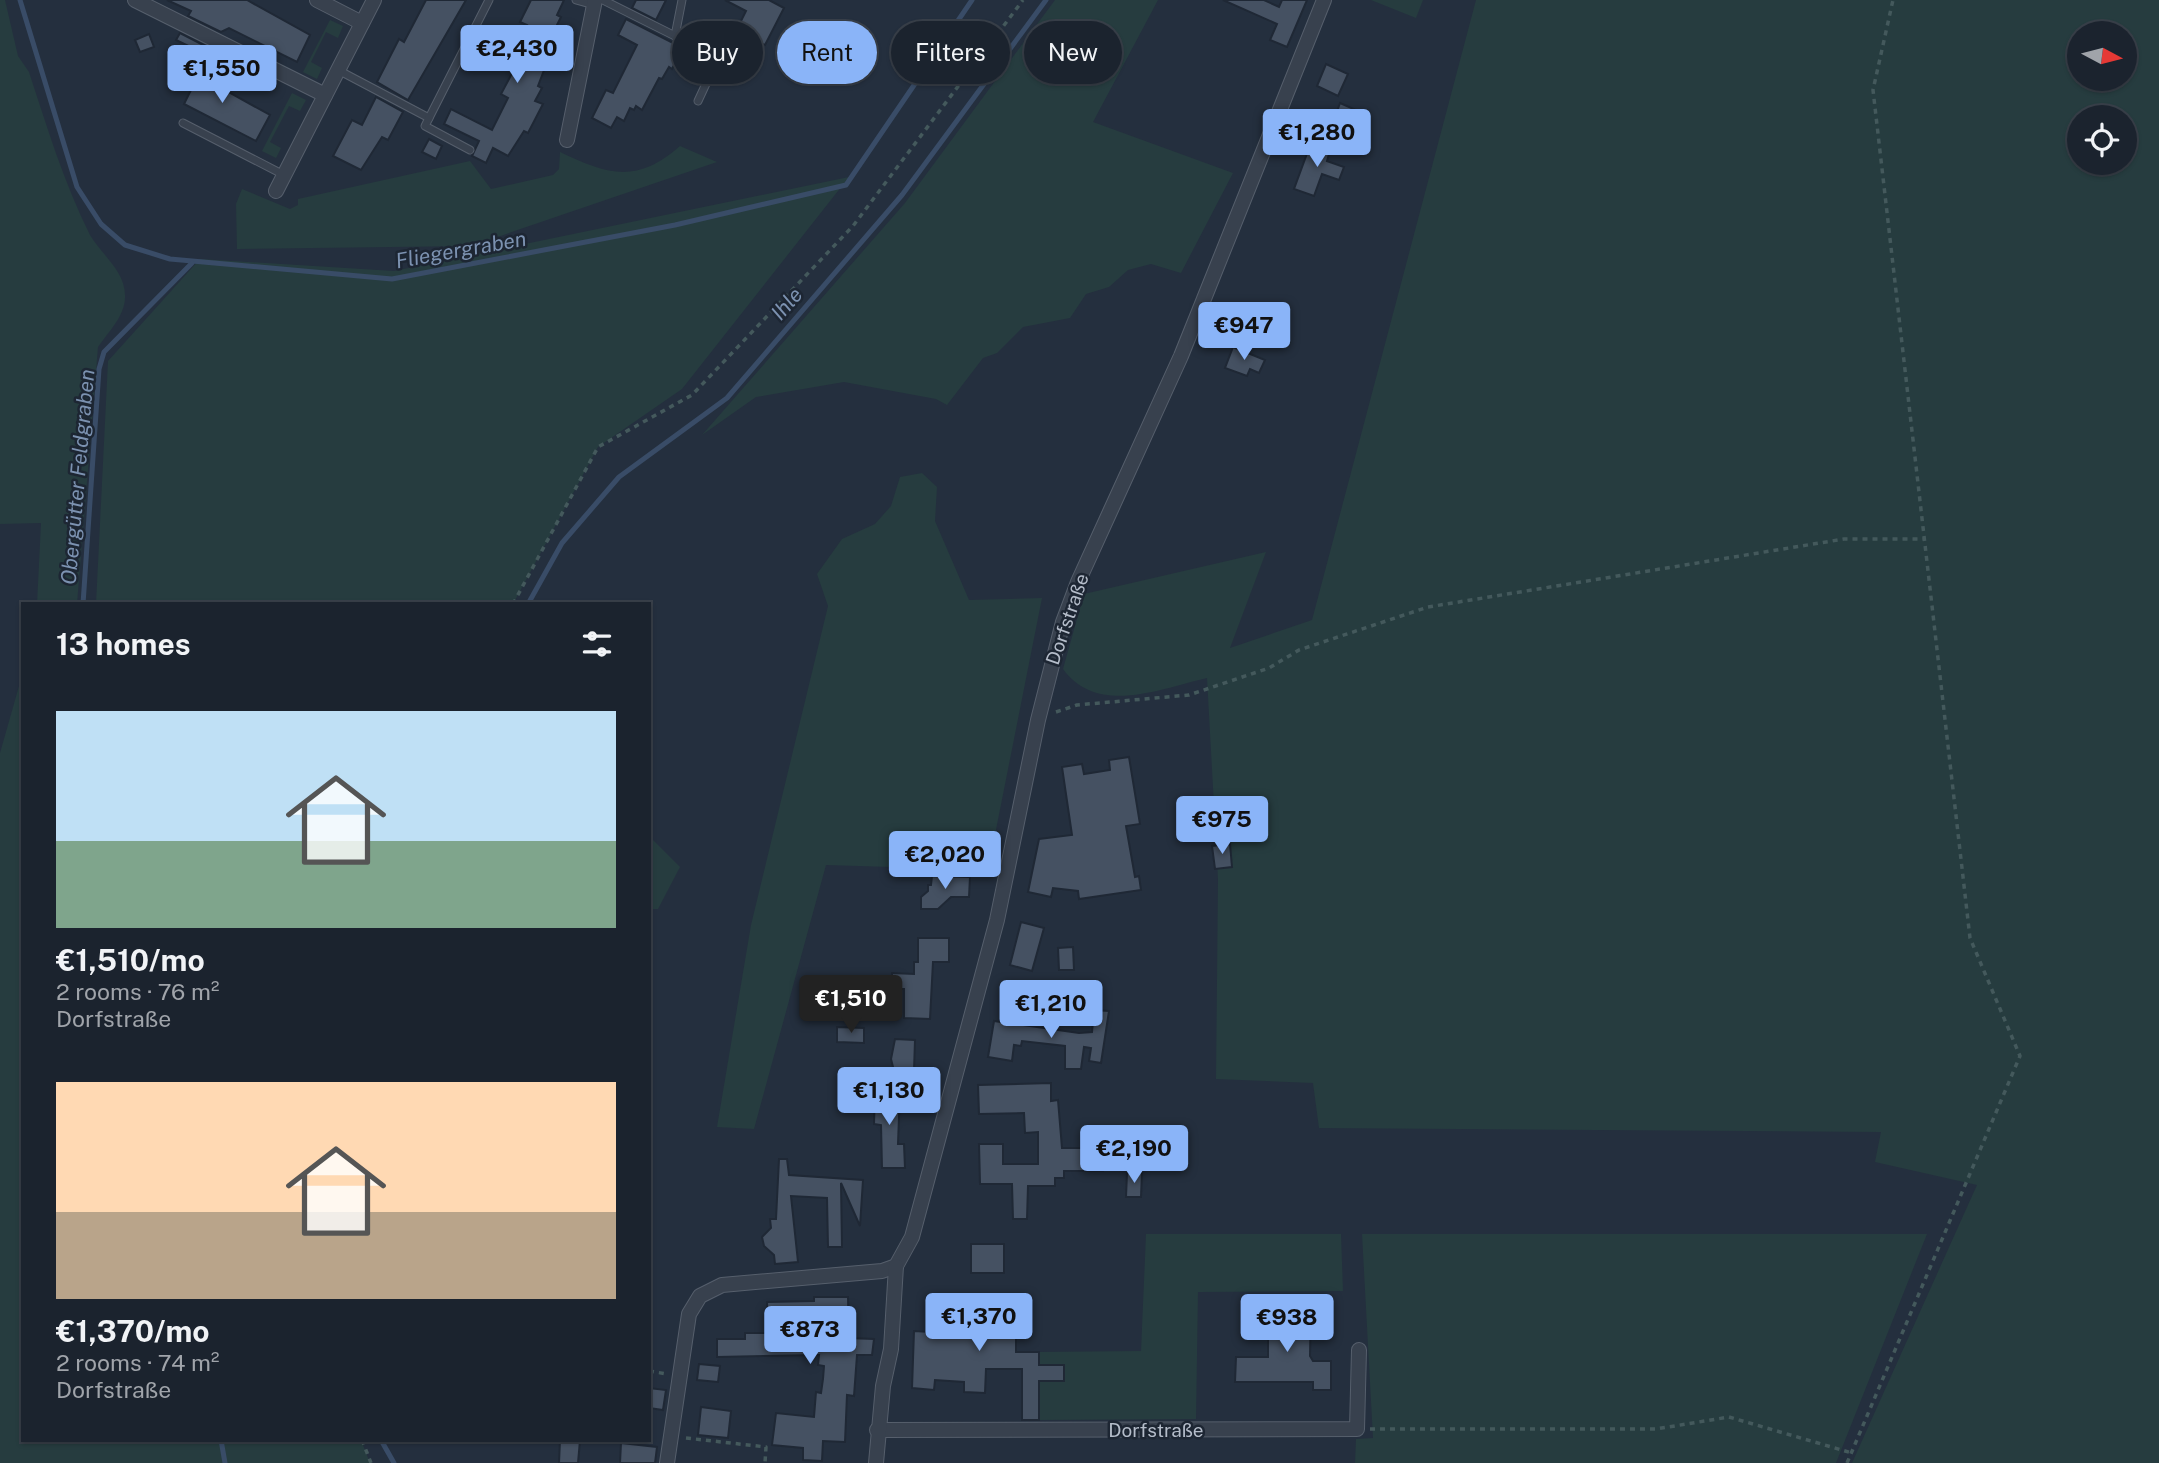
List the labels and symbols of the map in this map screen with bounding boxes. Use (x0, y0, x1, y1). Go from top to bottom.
north arrow (2067, 21, 2137, 91)
pin: €2,430 (460, 25, 574, 85)
pin: €1,550 (165, 46, 279, 105)
pin: €1,280 (1260, 110, 1374, 169)
water label: Fliegergraben (394, 226, 528, 273)
water label: Ihle (766, 282, 808, 325)
pin: €947 (1203, 302, 1285, 362)
water label: Obergütter Feldgraben (56, 368, 99, 586)
street label: Dorfstraße (1041, 570, 1093, 668)
pin: €975 (1181, 796, 1263, 856)
pin: €2,020 (888, 832, 1002, 891)
pin: €1,510 (794, 976, 908, 1035)
pin: €1,210 (994, 981, 1108, 1040)
pin: €1,130 (832, 1068, 946, 1127)
pin: €2,190 (1077, 1126, 1191, 1185)
pin: €1,370 (922, 1294, 1036, 1353)
pin: €938 (1246, 1294, 1328, 1354)
pin: €873 (769, 1306, 851, 1366)
street label: Dorfstraße (1108, 1419, 1204, 1441)

